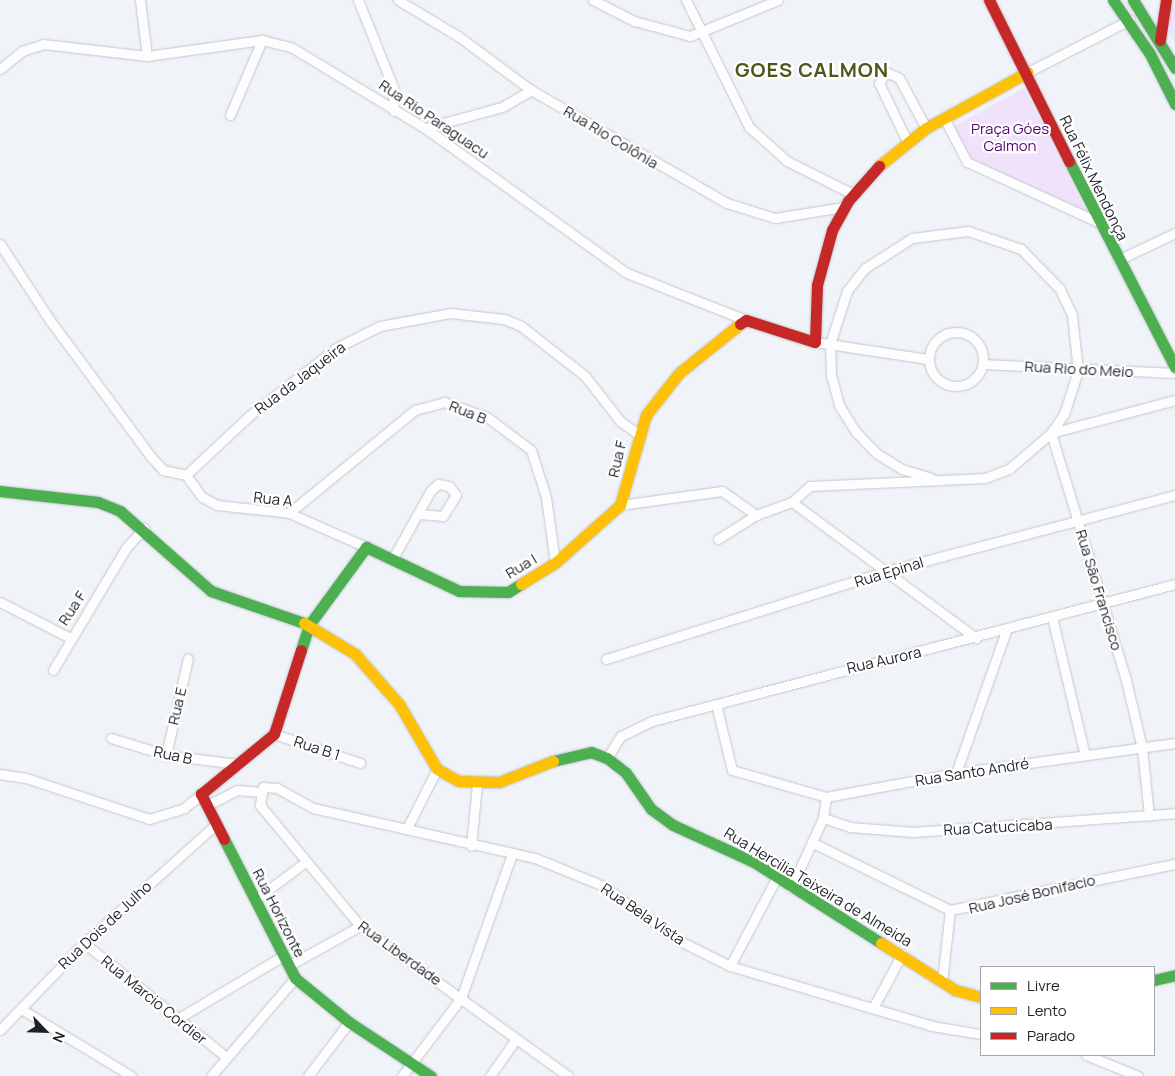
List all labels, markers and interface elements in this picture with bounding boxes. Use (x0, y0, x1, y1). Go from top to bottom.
district label: GOES CALMON (734, 57, 890, 81)
street label: Rua Rio Paraguacu (376, 76, 492, 162)
street label: Rua Rio Colônia (560, 102, 662, 172)
street label: Rua Félix Mendonça (1056, 113, 1132, 243)
park label: Praça Góes Calmon (971, 119, 1049, 154)
street label: Rua da Jaqueira (251, 338, 349, 418)
street label: Rua Rio do Meio (1024, 357, 1134, 381)
street label: Rua B (447, 396, 489, 428)
street label: Rua F (604, 439, 630, 479)
street label: Rua A (253, 488, 293, 510)
street label: Rua São Francisco (1072, 527, 1126, 653)
street label: Rua I (502, 550, 540, 582)
street label: Rua Epinal (852, 553, 926, 591)
street label: Rua F (54, 587, 90, 629)
street label: Rua Aurora (845, 643, 923, 677)
street label: Rua E (164, 685, 190, 727)
street label: Rua B 1 (292, 732, 342, 764)
street label: Rua B (152, 742, 194, 768)
street label: Rua Santo André (914, 754, 1030, 790)
street label: Rua Catucicaba (943, 815, 1053, 839)
street label: Rua Hercília Teixeira de Almeida (721, 824, 915, 950)
street label: Rua Horizonte (249, 866, 309, 960)
street label: Rua José Bonifacio (967, 871, 1097, 917)
street label: Rua Dois de Julho (55, 877, 155, 973)
street label: Rua Bela Vista (598, 879, 688, 949)
street label: Rua Liberdade (355, 917, 445, 989)
street label: Rua Marcio Cordier (98, 952, 210, 1048)
legend (980, 966, 1155, 1056)
text: Livre (1027, 975, 1060, 996)
text: Lento (1027, 1000, 1067, 1021)
north arrow (20, 1006, 70, 1056)
text: Parado (1027, 1025, 1075, 1046)
text: N (48, 1029, 70, 1046)

